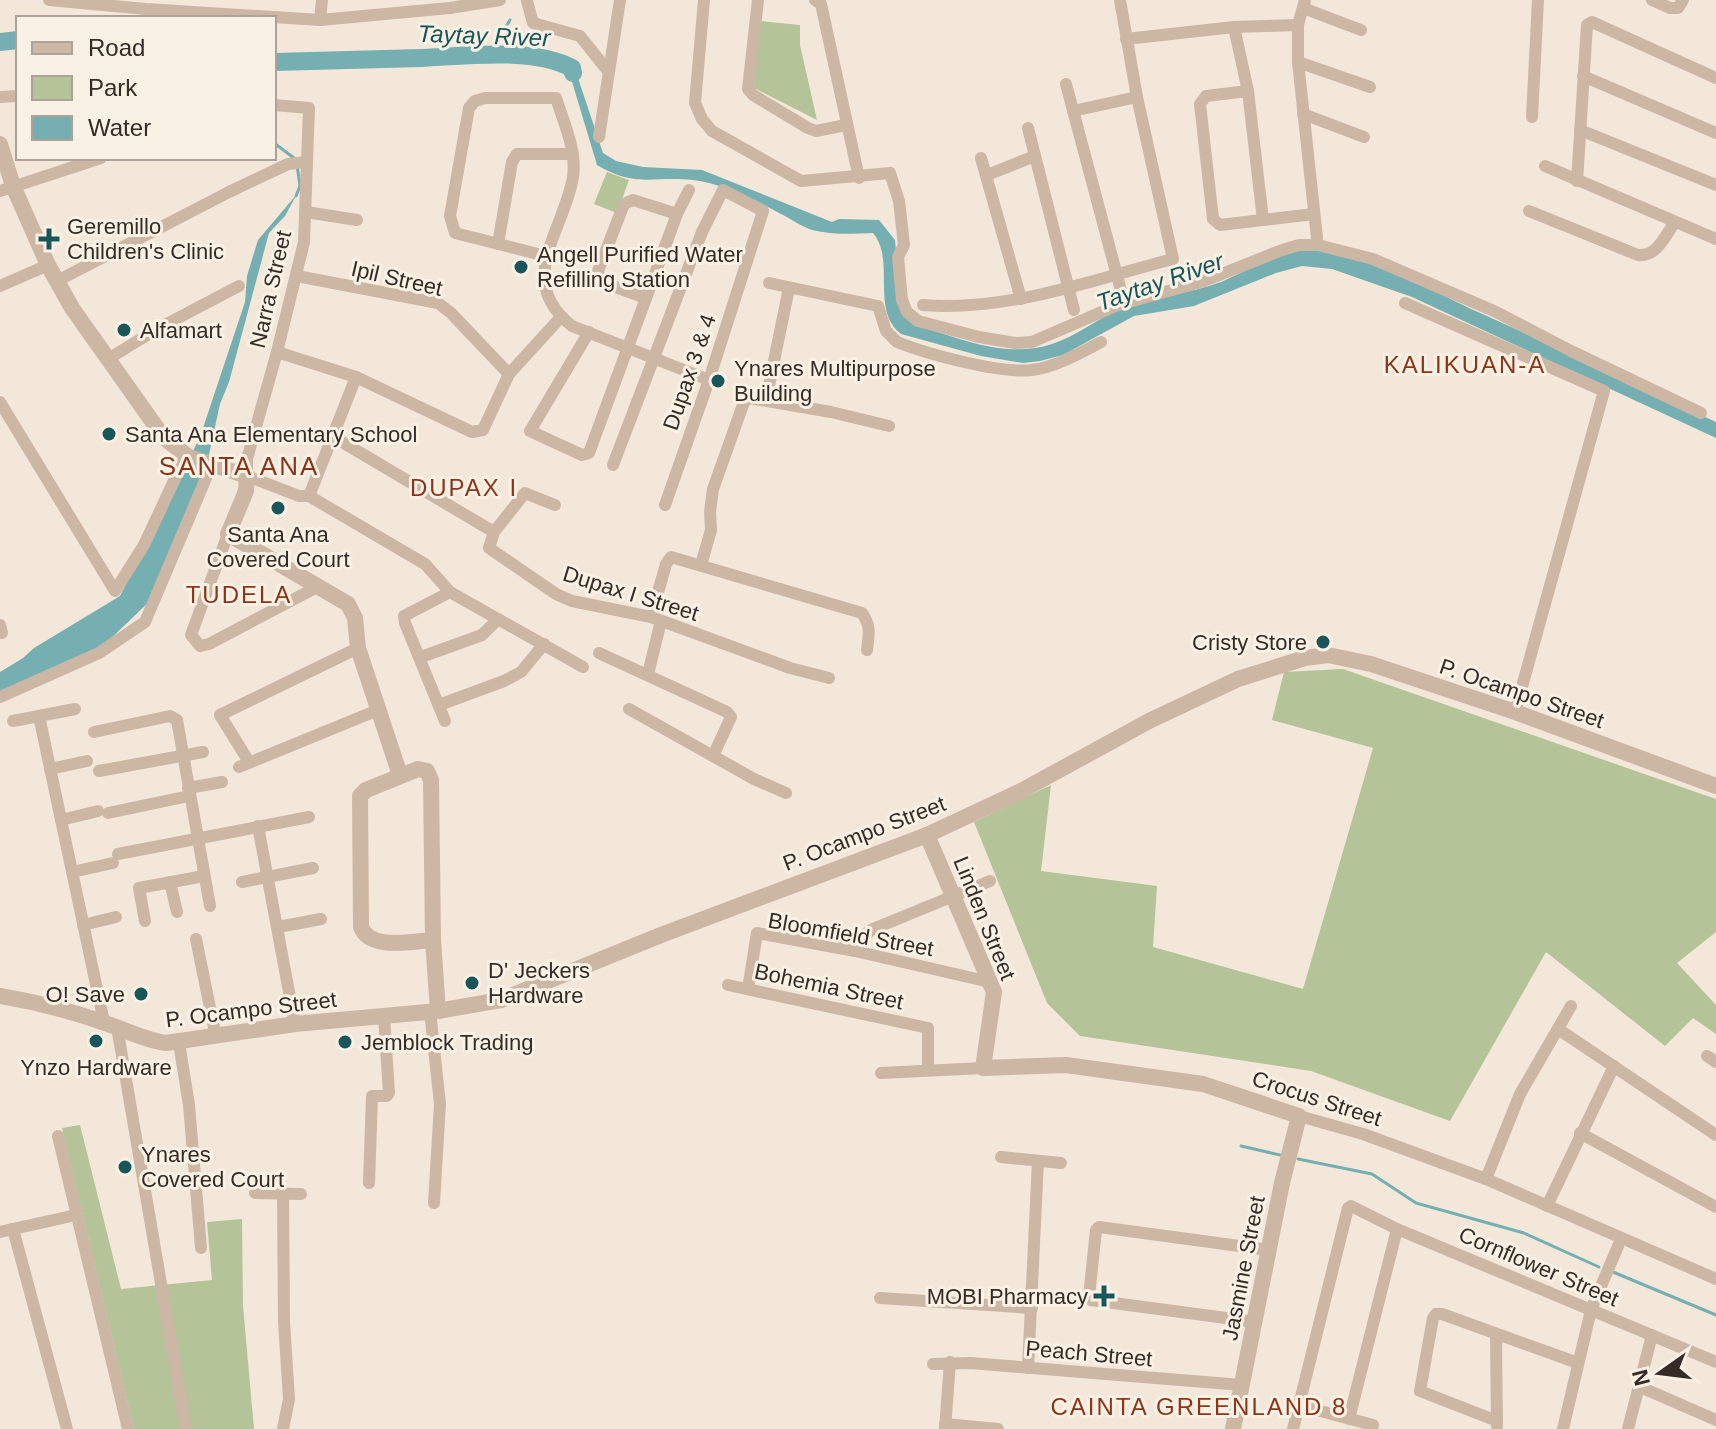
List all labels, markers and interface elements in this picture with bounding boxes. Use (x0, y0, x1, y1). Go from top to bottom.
legend (16, 16, 276, 160)
water label: Taytay River (417, 20, 552, 51)
text: Road (88, 34, 145, 61)
text: Park (88, 74, 138, 101)
text: Water (88, 114, 151, 141)
place label: Geremillo Children's Clinic (67, 214, 224, 264)
marker: Geremillo Children's Clinic (38, 228, 60, 250)
street label: Narra Street (245, 228, 296, 350)
place label: Angell Purified Water Refilling Station (537, 242, 743, 292)
water label: Taytay River (1093, 247, 1228, 316)
street label: Ipil Street (349, 256, 445, 301)
marker: Angell Purified Water Refilling Station (512, 258, 530, 276)
street label: Dupax 3 & 4 (658, 311, 721, 433)
place label: Alfamart (140, 318, 222, 343)
marker: Alfamart (115, 321, 133, 339)
district label: KALIKUAN-A (1384, 351, 1546, 378)
place label: Ynares Multipurpose Building (734, 356, 936, 406)
marker: Ynares Multipurpose Building (709, 372, 727, 390)
place label: Santa Ana Elementary School (125, 422, 417, 447)
marker: Santa Ana Elementary School (100, 425, 118, 443)
district label: SANTA ANA (159, 451, 319, 481)
district label: DUPAX I (410, 474, 518, 501)
marker: Santa Ana Covered Court (269, 499, 287, 517)
place label: Santa Ana Covered Court (206, 522, 350, 572)
street label: Dupax I Street (560, 561, 702, 626)
district label: TUDELA (186, 581, 292, 608)
place label: Cristy Store (1192, 630, 1307, 655)
marker: Cristy Store (1314, 633, 1332, 651)
street label: P. Ocampo Street (1436, 654, 1607, 733)
street label: P. Ocampo Street (779, 791, 949, 876)
street label: Linden Street (948, 853, 1021, 984)
street label: Bloomfield Street (766, 908, 936, 961)
place label: D' Jeckers Hardware (488, 958, 590, 1008)
street label: Bohemia Street (752, 958, 906, 1014)
marker: D' Jeckers Hardware (463, 974, 481, 992)
place label: O! Save (46, 982, 125, 1007)
marker: O! Save (132, 985, 150, 1003)
street label: P. Ocampo Street (164, 987, 338, 1032)
place label: Jemblock Trading (361, 1030, 533, 1055)
marker: Ynzo Hardware (87, 1032, 105, 1050)
marker: Jemblock Trading (336, 1033, 354, 1051)
place label: Ynzo Hardware (20, 1055, 172, 1080)
street label: Crocus Street (1249, 1066, 1385, 1131)
place label: Ynares Covered Court (141, 1142, 284, 1192)
marker: Ynares Covered Court (116, 1158, 134, 1176)
street label: Jasmine Street (1217, 1194, 1270, 1342)
street label: Cornflower Street (1455, 1222, 1622, 1311)
place label: MOBI Pharmacy (927, 1284, 1088, 1309)
marker: MOBI Pharmacy (1095, 1287, 1113, 1305)
north arrow (1620, 1333, 1700, 1413)
street label: Peach Street (1025, 1336, 1153, 1371)
text: N (1627, 1367, 1655, 1388)
district label: CAINTA GREENLAND 8 (1051, 1393, 1347, 1420)

